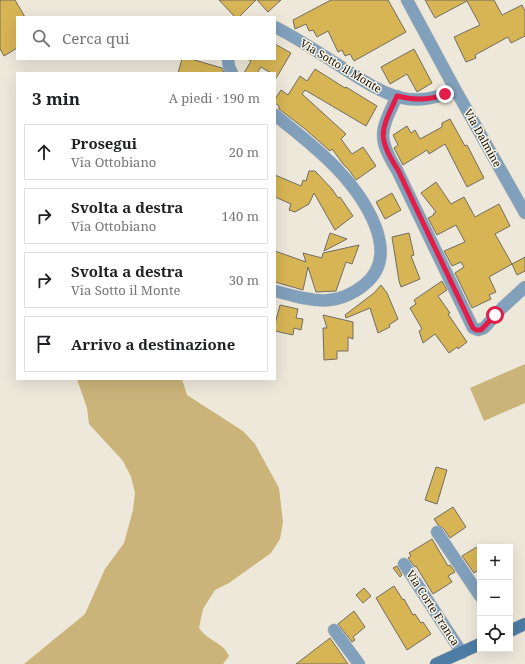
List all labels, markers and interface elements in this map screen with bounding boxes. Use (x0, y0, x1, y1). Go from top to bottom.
search box (16, 16, 276, 60)
icon: search (30, 27, 52, 49)
text: Cerca qui (62, 28, 130, 48)
street label: Via Sotto il Monte (298, 35, 385, 96)
route end (436, 85, 454, 103)
text: 3 min (32, 87, 80, 110)
text: A piedi · 190 m (169, 89, 260, 107)
street label: Via Dalmine (461, 106, 506, 170)
text: Prosegui (71, 133, 137, 153)
icon: ahead (33, 141, 55, 163)
text: 20 m (229, 143, 259, 161)
text: Via Ottobiano (71, 153, 156, 171)
text: Svolta a destra (71, 197, 183, 217)
icon: right (33, 205, 55, 227)
text: 140 m (222, 207, 259, 225)
text: Via Ottobiano (71, 217, 156, 235)
text: Svolta a destra (71, 261, 183, 281)
icon: right (33, 269, 55, 291)
text: 30 m (229, 271, 259, 289)
text: Via Sotto il Monte (71, 281, 180, 299)
route start (486, 306, 504, 324)
icon: arrive (33, 333, 55, 355)
text: Arrivo a destinazione (71, 334, 235, 354)
map controls (477, 544, 513, 652)
button: + (477, 544, 513, 580)
street label: Via Corte Franca (403, 567, 463, 648)
button: − (477, 580, 513, 616)
button: locate (477, 616, 513, 652)

